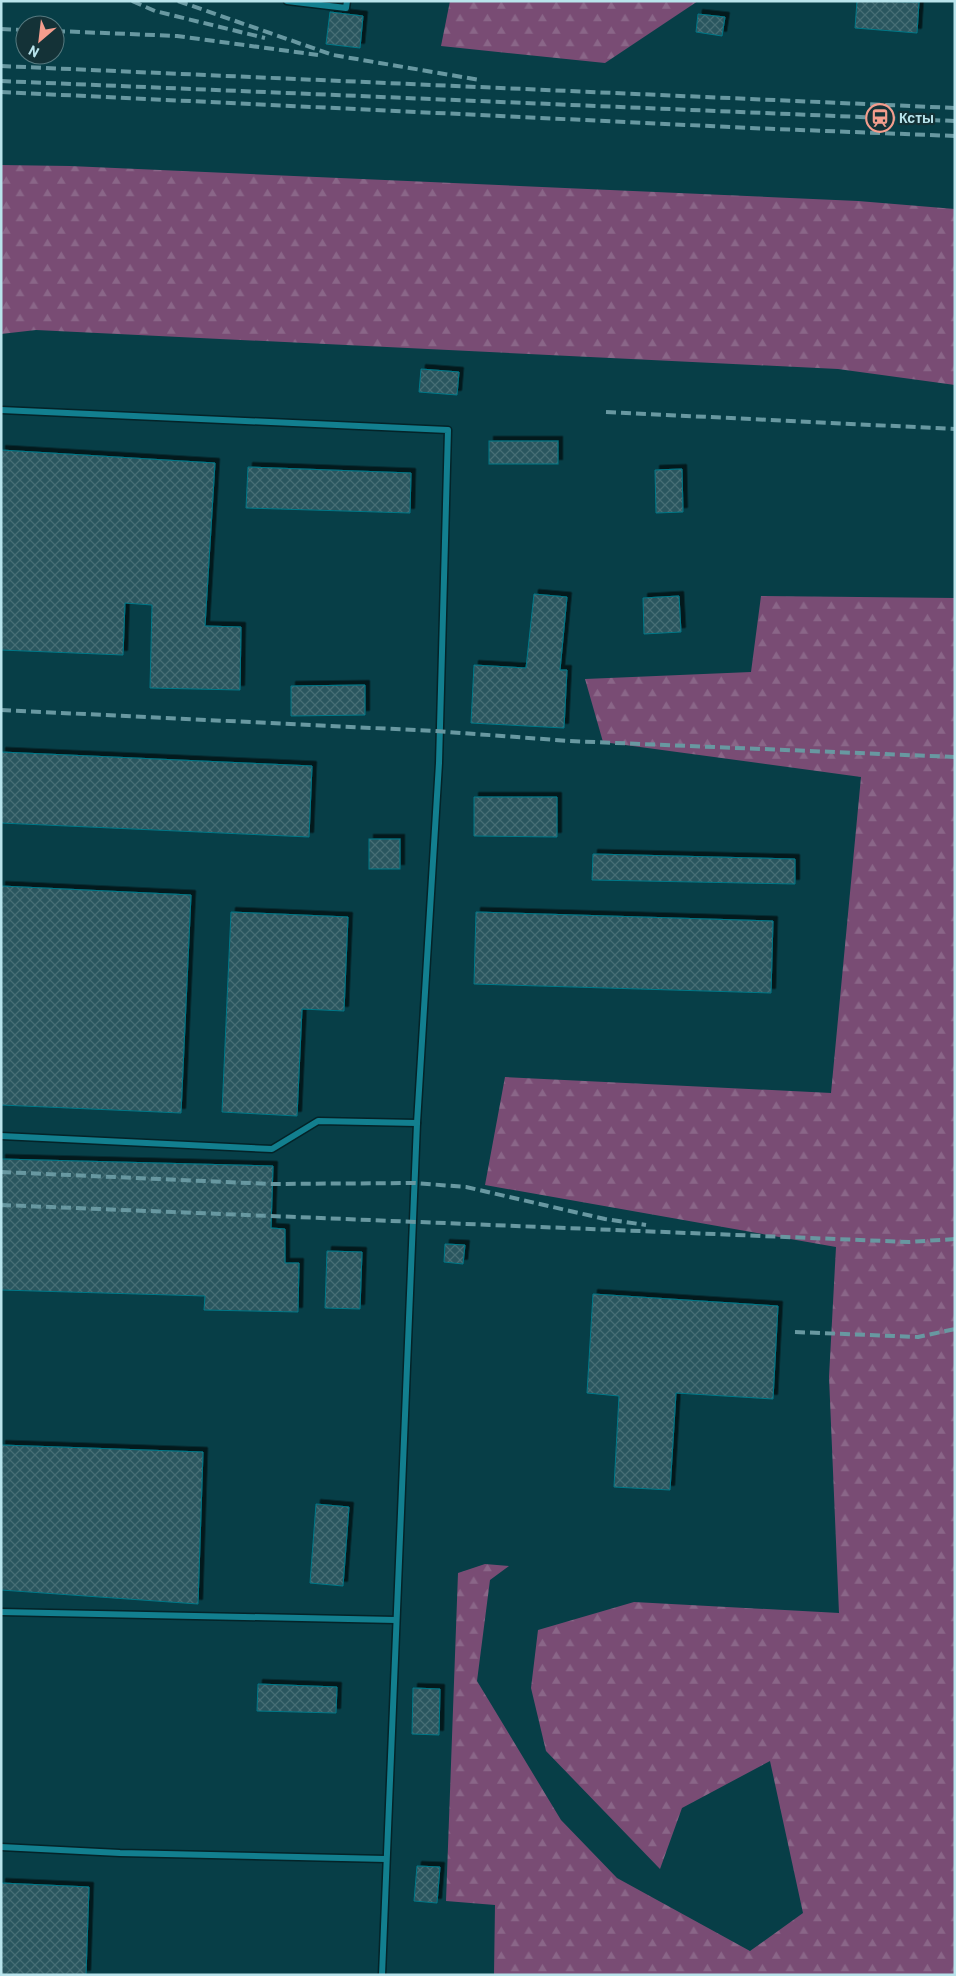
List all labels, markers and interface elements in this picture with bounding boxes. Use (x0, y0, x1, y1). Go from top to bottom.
north arrow (15, 15, 65, 65)
text: N (26, 42, 42, 62)
station icon: Ксты (865, 103, 895, 133)
place label: Ксты (899, 109, 934, 126)

